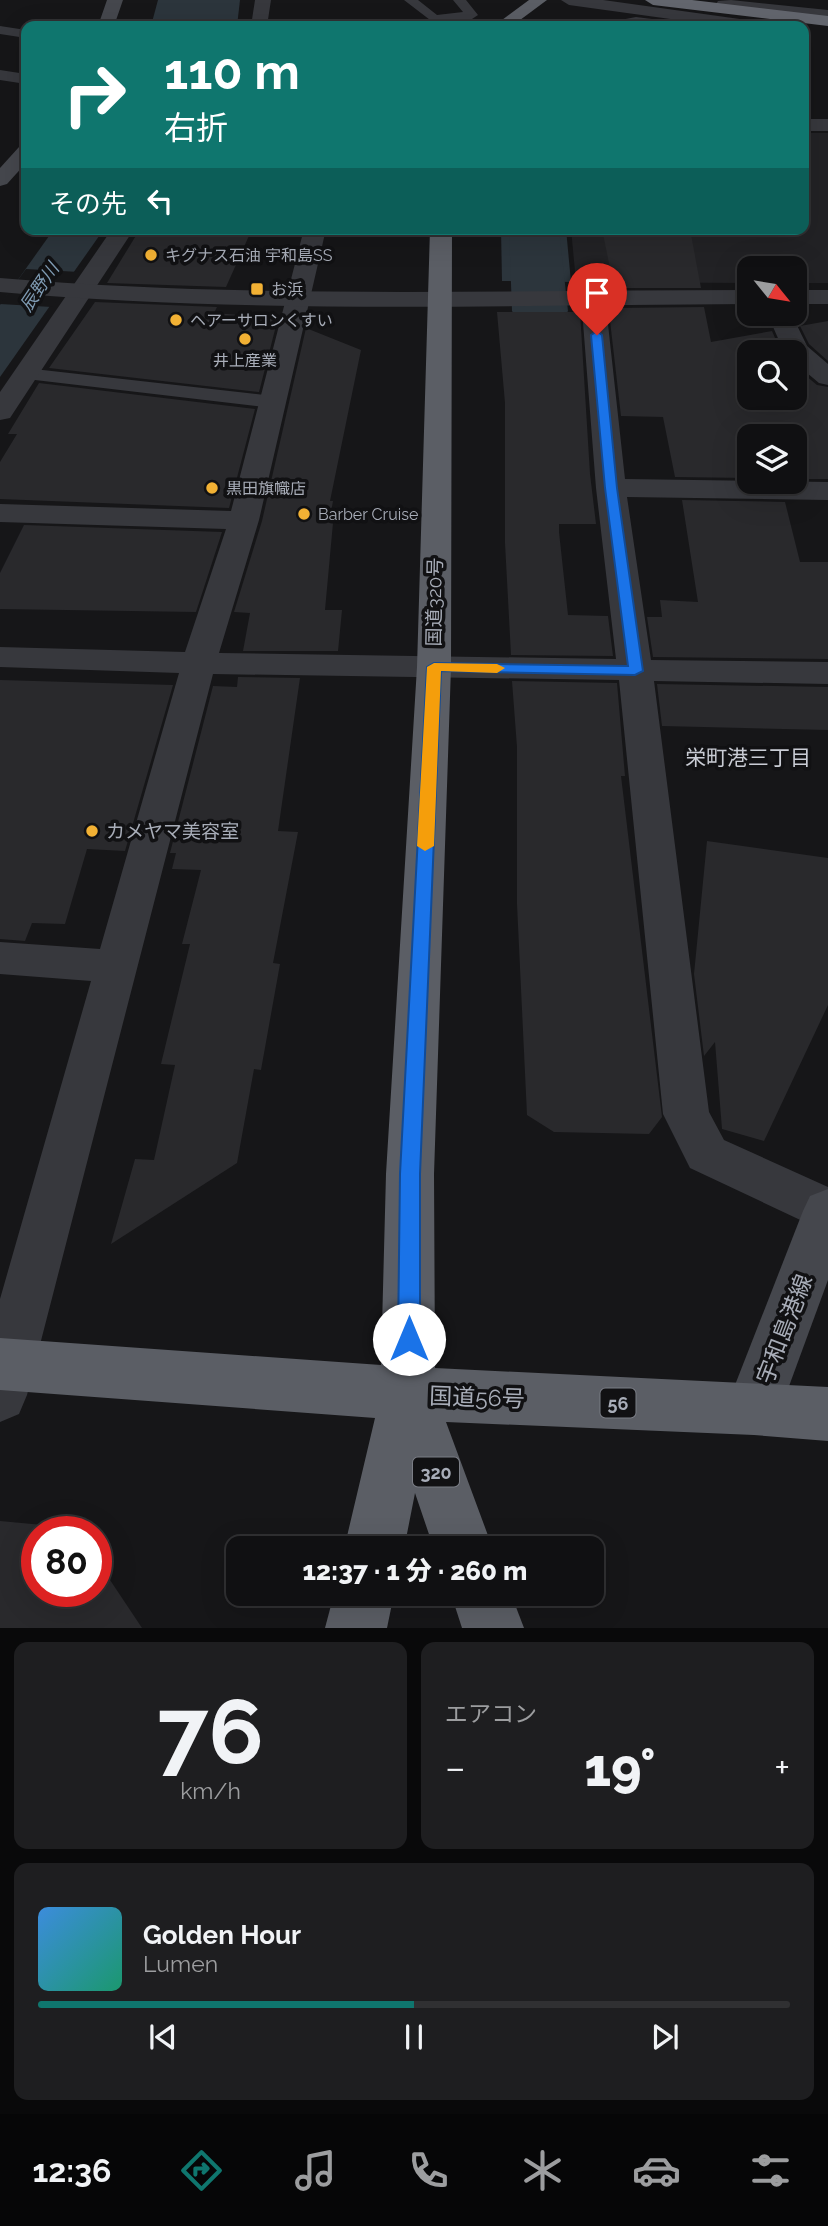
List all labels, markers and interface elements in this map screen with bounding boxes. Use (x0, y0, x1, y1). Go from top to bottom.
text: 110 m (164, 43, 300, 100)
icon: right (49, 49, 140, 140)
text: 右折 (164, 109, 228, 146)
icon: left (141, 182, 179, 220)
text: その先 (49, 189, 127, 219)
place label: キグナス石油 宇和島SS (165, 246, 333, 265)
marker: キグナス石油 宇和島SS (143, 247, 159, 263)
north arrow (737, 256, 807, 326)
map controls (737, 256, 807, 494)
water label: 辰野川 (15, 257, 64, 315)
pin (567, 263, 627, 335)
icon: arrive (578, 274, 616, 312)
place label: お浜 (271, 280, 303, 299)
marker: お浜 (249, 281, 265, 297)
place label: ヘアーサロンくすい (190, 311, 333, 330)
marker: ヘアーサロンくすい (168, 312, 184, 328)
marker: 井上産業 (237, 331, 253, 347)
button: search (737, 340, 807, 410)
place label: 井上産業 (213, 351, 277, 370)
button: layers (737, 424, 807, 494)
place label: 黒田旗幟店 (226, 479, 306, 498)
marker: 黒田旗幟店 (204, 480, 220, 496)
place label: Barber Cruise (318, 505, 418, 524)
marker: Barber Cruise (296, 506, 312, 522)
street label: 国道320号 (422, 557, 446, 647)
district label: 栄町港三丁目 (685, 745, 811, 770)
place label: カメヤマ美容室 (106, 820, 239, 842)
marker: カメヤマ美容室 (84, 823, 100, 839)
street label: 宇和島港線 (751, 1270, 817, 1388)
position arrow (372, 1302, 446, 1376)
street label: 国道56号 (429, 1382, 525, 1412)
road number: 56 (600, 1388, 636, 1418)
road number: 320 (413, 1457, 459, 1486)
speed limit sign: 80 (21, 1516, 112, 1607)
text: 12:37 · 1 分 · 260 m (303, 1556, 527, 1586)
text: 76 (157, 1678, 264, 1785)
text: エアコン (445, 1700, 537, 1727)
text: 19° (584, 1737, 656, 1798)
text: − (445, 1745, 465, 1790)
text: + (774, 1745, 790, 1790)
text: km/h (180, 1777, 241, 1804)
text: Golden Hour (143, 1920, 301, 1950)
text: Lumen (143, 1950, 218, 1977)
icon: previous (144, 2018, 182, 2056)
icon: pause (395, 2018, 433, 2056)
icon: next (646, 2018, 684, 2056)
icon: directions (177, 2146, 226, 2195)
icon: music (291, 2146, 340, 2195)
icon: phone (404, 2146, 453, 2195)
icon: climate (518, 2146, 567, 2195)
icon: car (632, 2146, 681, 2195)
icon: filters (746, 2146, 795, 2195)
text: 12:36 (32, 2152, 112, 2189)

